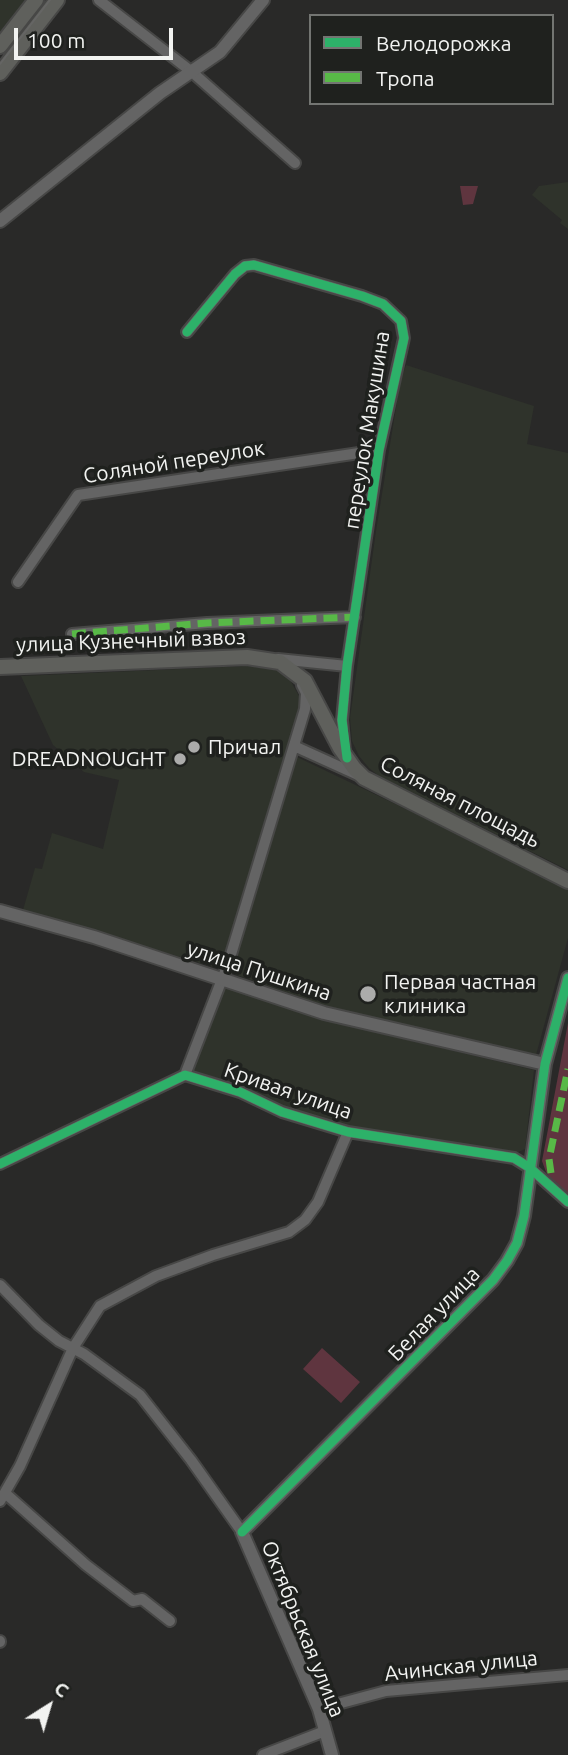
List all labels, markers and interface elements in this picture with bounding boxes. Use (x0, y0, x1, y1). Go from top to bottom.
scale bar (18, 14, 177, 58)
legend (309, 14, 554, 105)
text: 100 m (27, 28, 85, 52)
text: Велодорожка (376, 31, 512, 55)
text: Тропа (376, 66, 435, 90)
street label: переулок Макушина (339, 329, 395, 531)
street label: Соляной переулок (82, 435, 266, 489)
street label: улица Кузнечный взвоз (16, 624, 246, 658)
place label: Причал (208, 734, 281, 760)
marker: Причал (186, 739, 202, 755)
place label: DREADNOUGHT (12, 746, 166, 772)
marker: DREADNOUGHT (172, 751, 188, 767)
street label: Соляная площадь (376, 751, 544, 853)
street label: улица Пушкина (184, 936, 334, 1006)
place label: Первая частная клиника (384, 969, 536, 1019)
marker: Первая частная клиника (358, 984, 378, 1004)
street label: Кривая улица (221, 1057, 355, 1125)
street label: Белая улица (383, 1262, 485, 1366)
street label: Октябрьская улица (256, 1537, 350, 1721)
street label: Ачинская улица (383, 1645, 539, 1687)
north arrow (14, 1671, 84, 1741)
text: С (50, 1677, 73, 1702)

